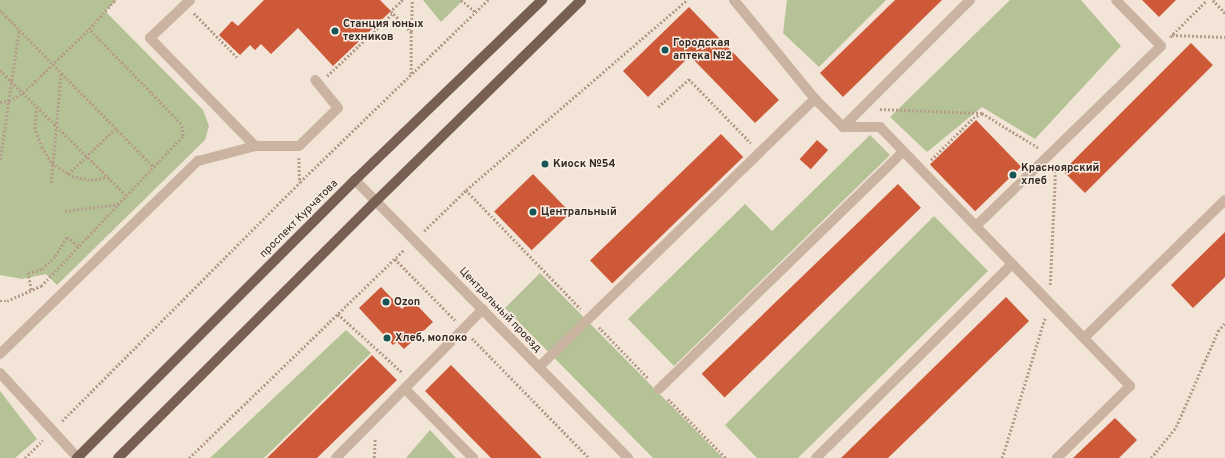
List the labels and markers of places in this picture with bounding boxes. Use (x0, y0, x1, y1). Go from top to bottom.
place label: Станция юных техников (343, 18, 424, 44)
marker: Станция юных техников (330, 26, 340, 36)
place label: Городская аптека №2 (673, 37, 732, 63)
marker: Городская аптека №2 (660, 45, 670, 55)
place label: Киоск №54 (553, 157, 616, 171)
marker: Киоск №54 (540, 159, 550, 169)
place label: Красноярский хлеб (1021, 162, 1099, 188)
marker: Красноярский хлеб (1008, 170, 1018, 180)
place label: Центральный (541, 205, 617, 219)
marker: Центральный (528, 207, 538, 217)
place label: Ozon (394, 295, 420, 309)
marker: Ozon (381, 297, 391, 307)
place label: Хлеб, молоко (395, 331, 467, 345)
marker: Хлеб, молоко (382, 333, 392, 343)

